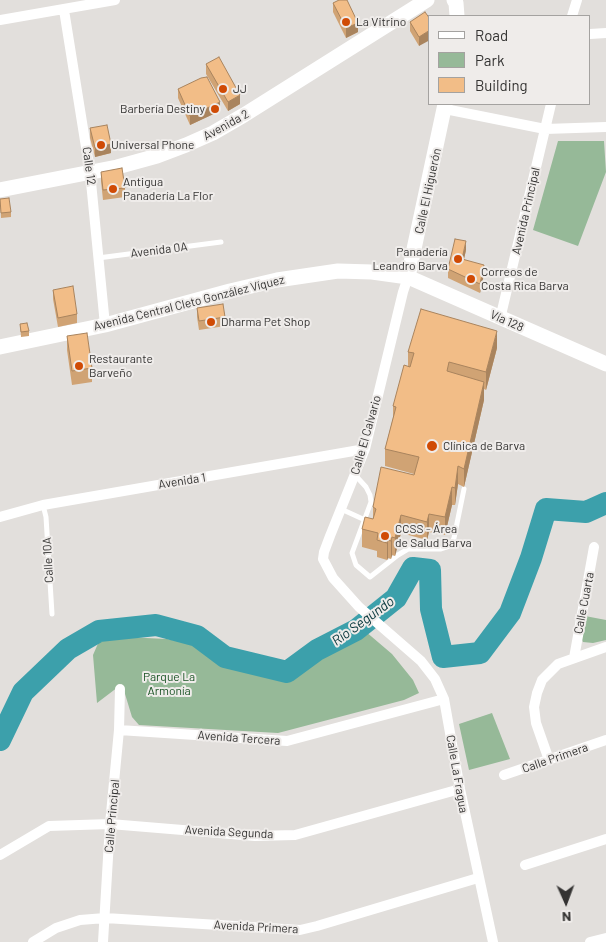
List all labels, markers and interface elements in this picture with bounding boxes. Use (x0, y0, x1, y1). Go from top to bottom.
place label: La Vitrino (356, 15, 406, 29)
legend (428, 15, 591, 105)
marker: La Vitrino (340, 16, 352, 28)
text: Road (475, 26, 508, 44)
text: Park (475, 51, 504, 69)
text: Building (475, 76, 528, 94)
place label: JJ (233, 82, 247, 96)
marker: JJ (217, 83, 229, 95)
place label: Barbería Destiny (120, 102, 205, 116)
marker: Barbería Destiny (209, 103, 221, 115)
street label: Avenida 2 (201, 107, 251, 143)
place label: Universal Phone (111, 138, 194, 152)
marker: Universal Phone (95, 139, 107, 151)
street label: Calle 12 (79, 146, 99, 186)
street label: Calle El Higuerón (412, 147, 444, 235)
street label: Avenida Principal (509, 166, 543, 256)
place label: Antigua Panadería La Flor (123, 175, 213, 203)
marker: Antigua Panadería La Flor (107, 183, 119, 195)
street label: Avenida 0A (130, 239, 188, 261)
place label: Panadería Leandro Barva (373, 245, 448, 273)
marker: Panadería Leandro Barva (452, 253, 464, 265)
place label: Correos de Costa Rica Barva (481, 265, 569, 293)
street label: Avenida Central Cleto González Víquez (92, 272, 286, 334)
marker: Correos de Costa Rica Barva (465, 273, 477, 285)
street label: Vía 128 (488, 307, 526, 335)
place label: Dharma Pet Shop (221, 315, 310, 329)
marker: Dharma Pet Shop (205, 316, 217, 328)
place label: Restaurante Barveño (89, 352, 153, 380)
marker: Restaurante Barveño (73, 360, 85, 372)
street label: Calle El Calvario (348, 394, 384, 476)
marker: Clínica de Barva (425, 439, 439, 453)
place label: Clínica de Barva (443, 439, 525, 453)
street label: Avenida 1 (157, 470, 207, 492)
place label: CCSS - Área de Salud Barva (395, 522, 472, 550)
marker: CCSS - Área de Salud Barva (379, 530, 391, 542)
street label: Calle 10A (40, 537, 56, 583)
street label: Calle Cuarta (571, 571, 597, 635)
water label: Río Segundo (329, 593, 397, 649)
park label: Parque La Armonía (143, 670, 195, 698)
street label: Avenida Tercera (197, 728, 281, 748)
street label: Calle La Fragua (443, 734, 471, 814)
street label: Calle Primera (520, 740, 590, 776)
street label: Calle Principal (102, 779, 122, 853)
street label: Avenida Segunda (184, 822, 274, 842)
north arrow (541, 877, 591, 927)
text: N (562, 909, 571, 926)
street label: Avenida Primera (213, 918, 299, 936)

